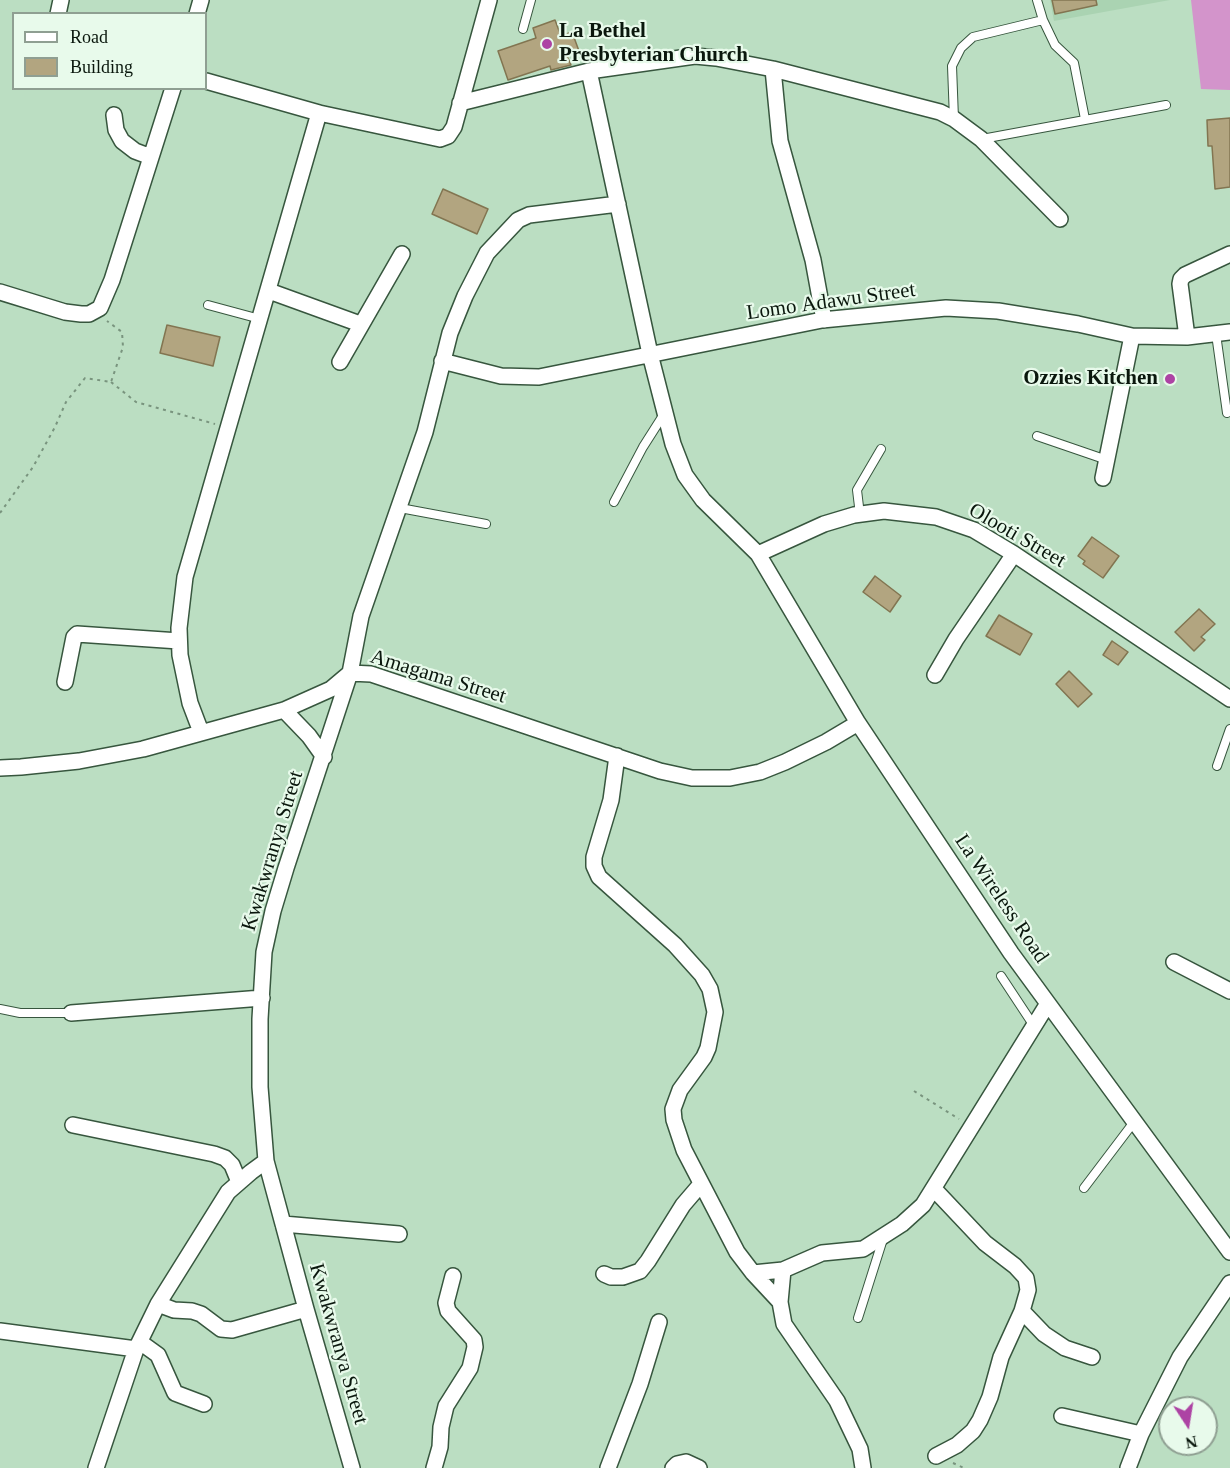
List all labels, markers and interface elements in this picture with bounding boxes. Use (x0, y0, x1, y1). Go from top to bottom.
legend (12, 12, 207, 90)
place label: La Bethel Presbyterian Church (559, 19, 748, 69)
text: Road (70, 27, 108, 47)
marker: La Bethel Presbyterian Church (540, 37, 554, 51)
text: Building (70, 57, 133, 77)
street label: Lomo Adawu Street (745, 278, 917, 326)
place label: Ozzies Kitchen (1023, 366, 1158, 392)
marker: Ozzies Kitchen (1163, 372, 1177, 386)
street label: Olooti Street (964, 498, 1070, 574)
street label: Amagama Street (367, 644, 509, 710)
street label: Kwakwranya Street (237, 768, 309, 934)
street label: La Wireless Road (949, 830, 1053, 968)
street label: Kwakwranya Street (303, 1261, 373, 1427)
north arrow (1158, 1396, 1218, 1456)
text: N (1184, 1433, 1199, 1452)

